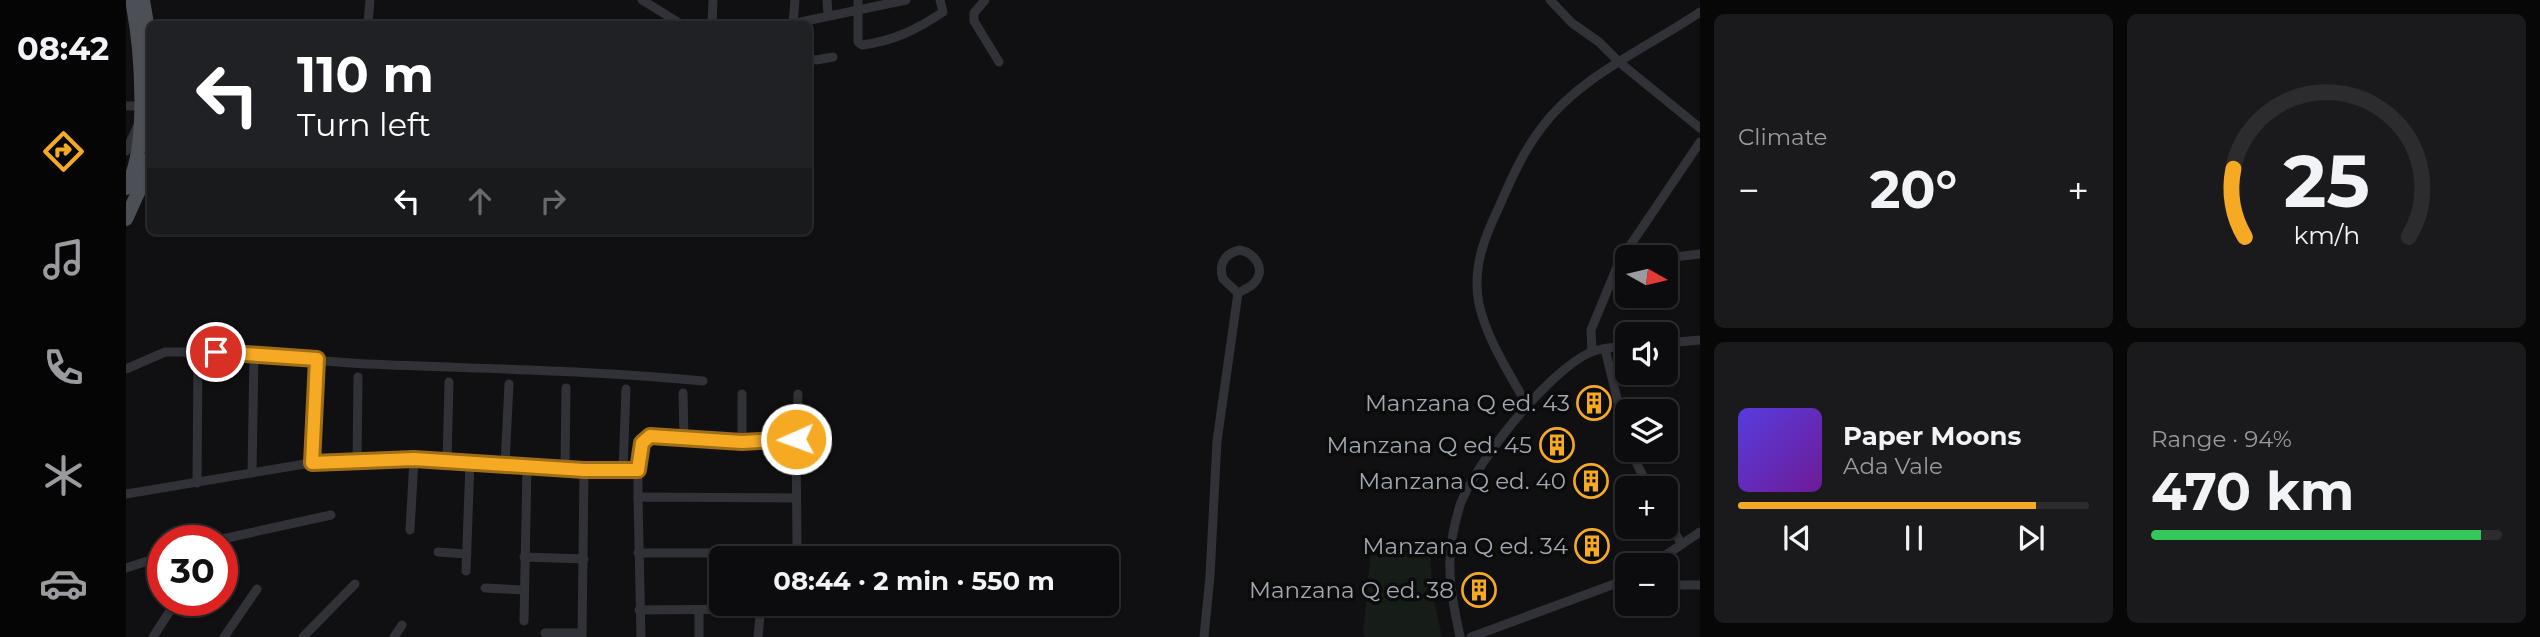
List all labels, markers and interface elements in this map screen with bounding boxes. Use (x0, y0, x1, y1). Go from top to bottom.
text: 08:42 (17, 29, 109, 68)
text: 110 m (297, 45, 434, 104)
icon: left (182, 49, 273, 140)
text: Turn left (297, 105, 431, 144)
text: Climate (1738, 123, 1827, 151)
icon: directions (39, 127, 88, 176)
text: 25 (2283, 137, 2370, 225)
text: 20° (1870, 158, 1957, 221)
text: − (1738, 167, 1760, 214)
text: + (2067, 167, 2089, 214)
icon: left (388, 182, 426, 220)
icon: ahead (461, 182, 499, 220)
icon: right (534, 182, 572, 220)
text: km/h (2293, 220, 2360, 250)
icon: music (39, 235, 88, 284)
north arrow (1615, 245, 1678, 308)
map controls (1615, 245, 1678, 616)
pin (186, 322, 246, 382)
button: sound (1615, 322, 1678, 385)
icon: arrive (197, 333, 235, 371)
icon: phone (39, 343, 88, 392)
building icon: Manzana Q ed. 43 (1575, 384, 1613, 422)
place label: Manzana Q ed. 43 (1365, 389, 1570, 417)
button: layers (1615, 399, 1678, 462)
position arrow (759, 402, 833, 476)
text: Paper Moons (1843, 420, 2021, 452)
text: Range · 94% (2151, 425, 2292, 453)
building icon: Manzana Q ed. 45 (1538, 426, 1576, 464)
place label: Manzana Q ed. 45 (1327, 431, 1532, 459)
icon: climate (39, 451, 88, 500)
text: Ada Vale (1843, 452, 1943, 480)
text: 470 km (2151, 460, 2354, 523)
building icon: Manzana Q ed. 40 (1572, 462, 1610, 500)
place label: Manzana Q ed. 40 (1358, 467, 1566, 495)
button: + (1615, 476, 1678, 539)
icon: previous (1778, 519, 1816, 557)
icon: pause (1895, 519, 1933, 557)
icon: next (2012, 519, 2050, 557)
speed limit sign: 30 (147, 525, 238, 616)
building icon: Manzana Q ed. 34 (1573, 527, 1611, 565)
place label: Manzana Q ed. 34 (1363, 532, 1568, 560)
button: − (1615, 553, 1678, 616)
icon: car (39, 559, 88, 608)
text: 08:44 · 2 min · 550 m (773, 565, 1055, 597)
building icon: Manzana Q ed. 38 (1460, 571, 1498, 609)
place label: Manzana Q ed. 38 (1249, 576, 1454, 604)

